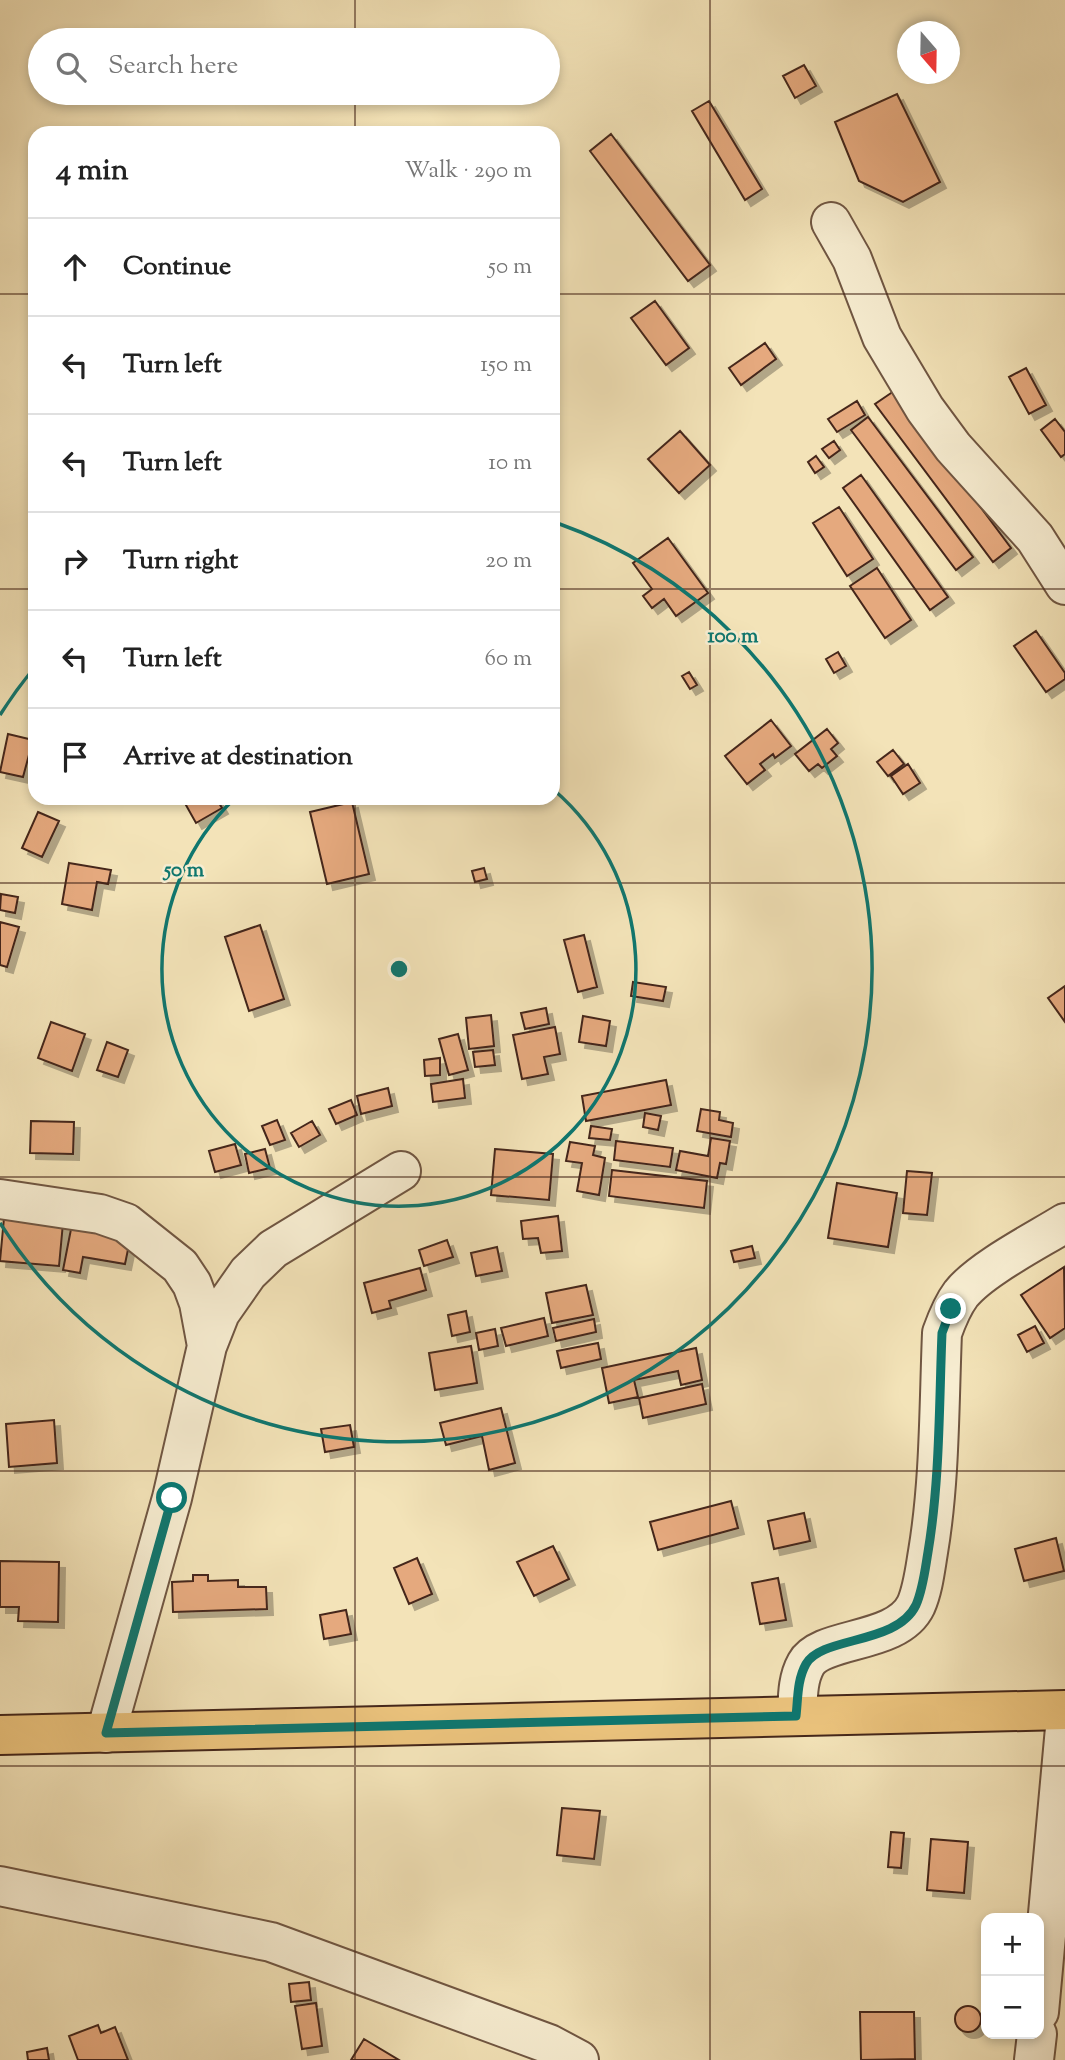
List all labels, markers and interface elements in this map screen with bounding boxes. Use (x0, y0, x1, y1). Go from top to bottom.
north arrow (897, 21, 960, 84)
search box (28, 28, 560, 105)
icon: search (52, 48, 90, 86)
text: Search here (108, 48, 238, 85)
text: 4 min (56, 150, 129, 193)
text: Walk · 290 m (404, 155, 532, 188)
icon: ahead (56, 248, 94, 286)
text: Continue (123, 249, 231, 286)
text: 50 m (488, 251, 532, 284)
icon: left (56, 346, 94, 384)
text: Turn left (123, 347, 222, 384)
text: 150 m (480, 349, 532, 382)
icon: left (56, 444, 94, 482)
text: Turn left (123, 445, 222, 482)
text: 10 m (488, 447, 532, 480)
icon: right (56, 542, 94, 580)
text: Turn right (123, 543, 238, 580)
text: 20 m (485, 545, 532, 578)
text: 100 m (708, 622, 759, 652)
icon: left (56, 640, 94, 678)
text: Turn left (123, 641, 222, 678)
text: 60 m (484, 643, 532, 676)
icon: arrive (56, 738, 94, 776)
text: Arrive at destination (123, 739, 353, 776)
text: 50 m (162, 856, 205, 886)
centre of rings (387, 957, 411, 981)
route end (935, 1293, 966, 1324)
route start (156, 1482, 187, 1513)
map controls (981, 1913, 1044, 2039)
button: + (981, 1913, 1044, 1976)
button: − (981, 1976, 1044, 2039)

